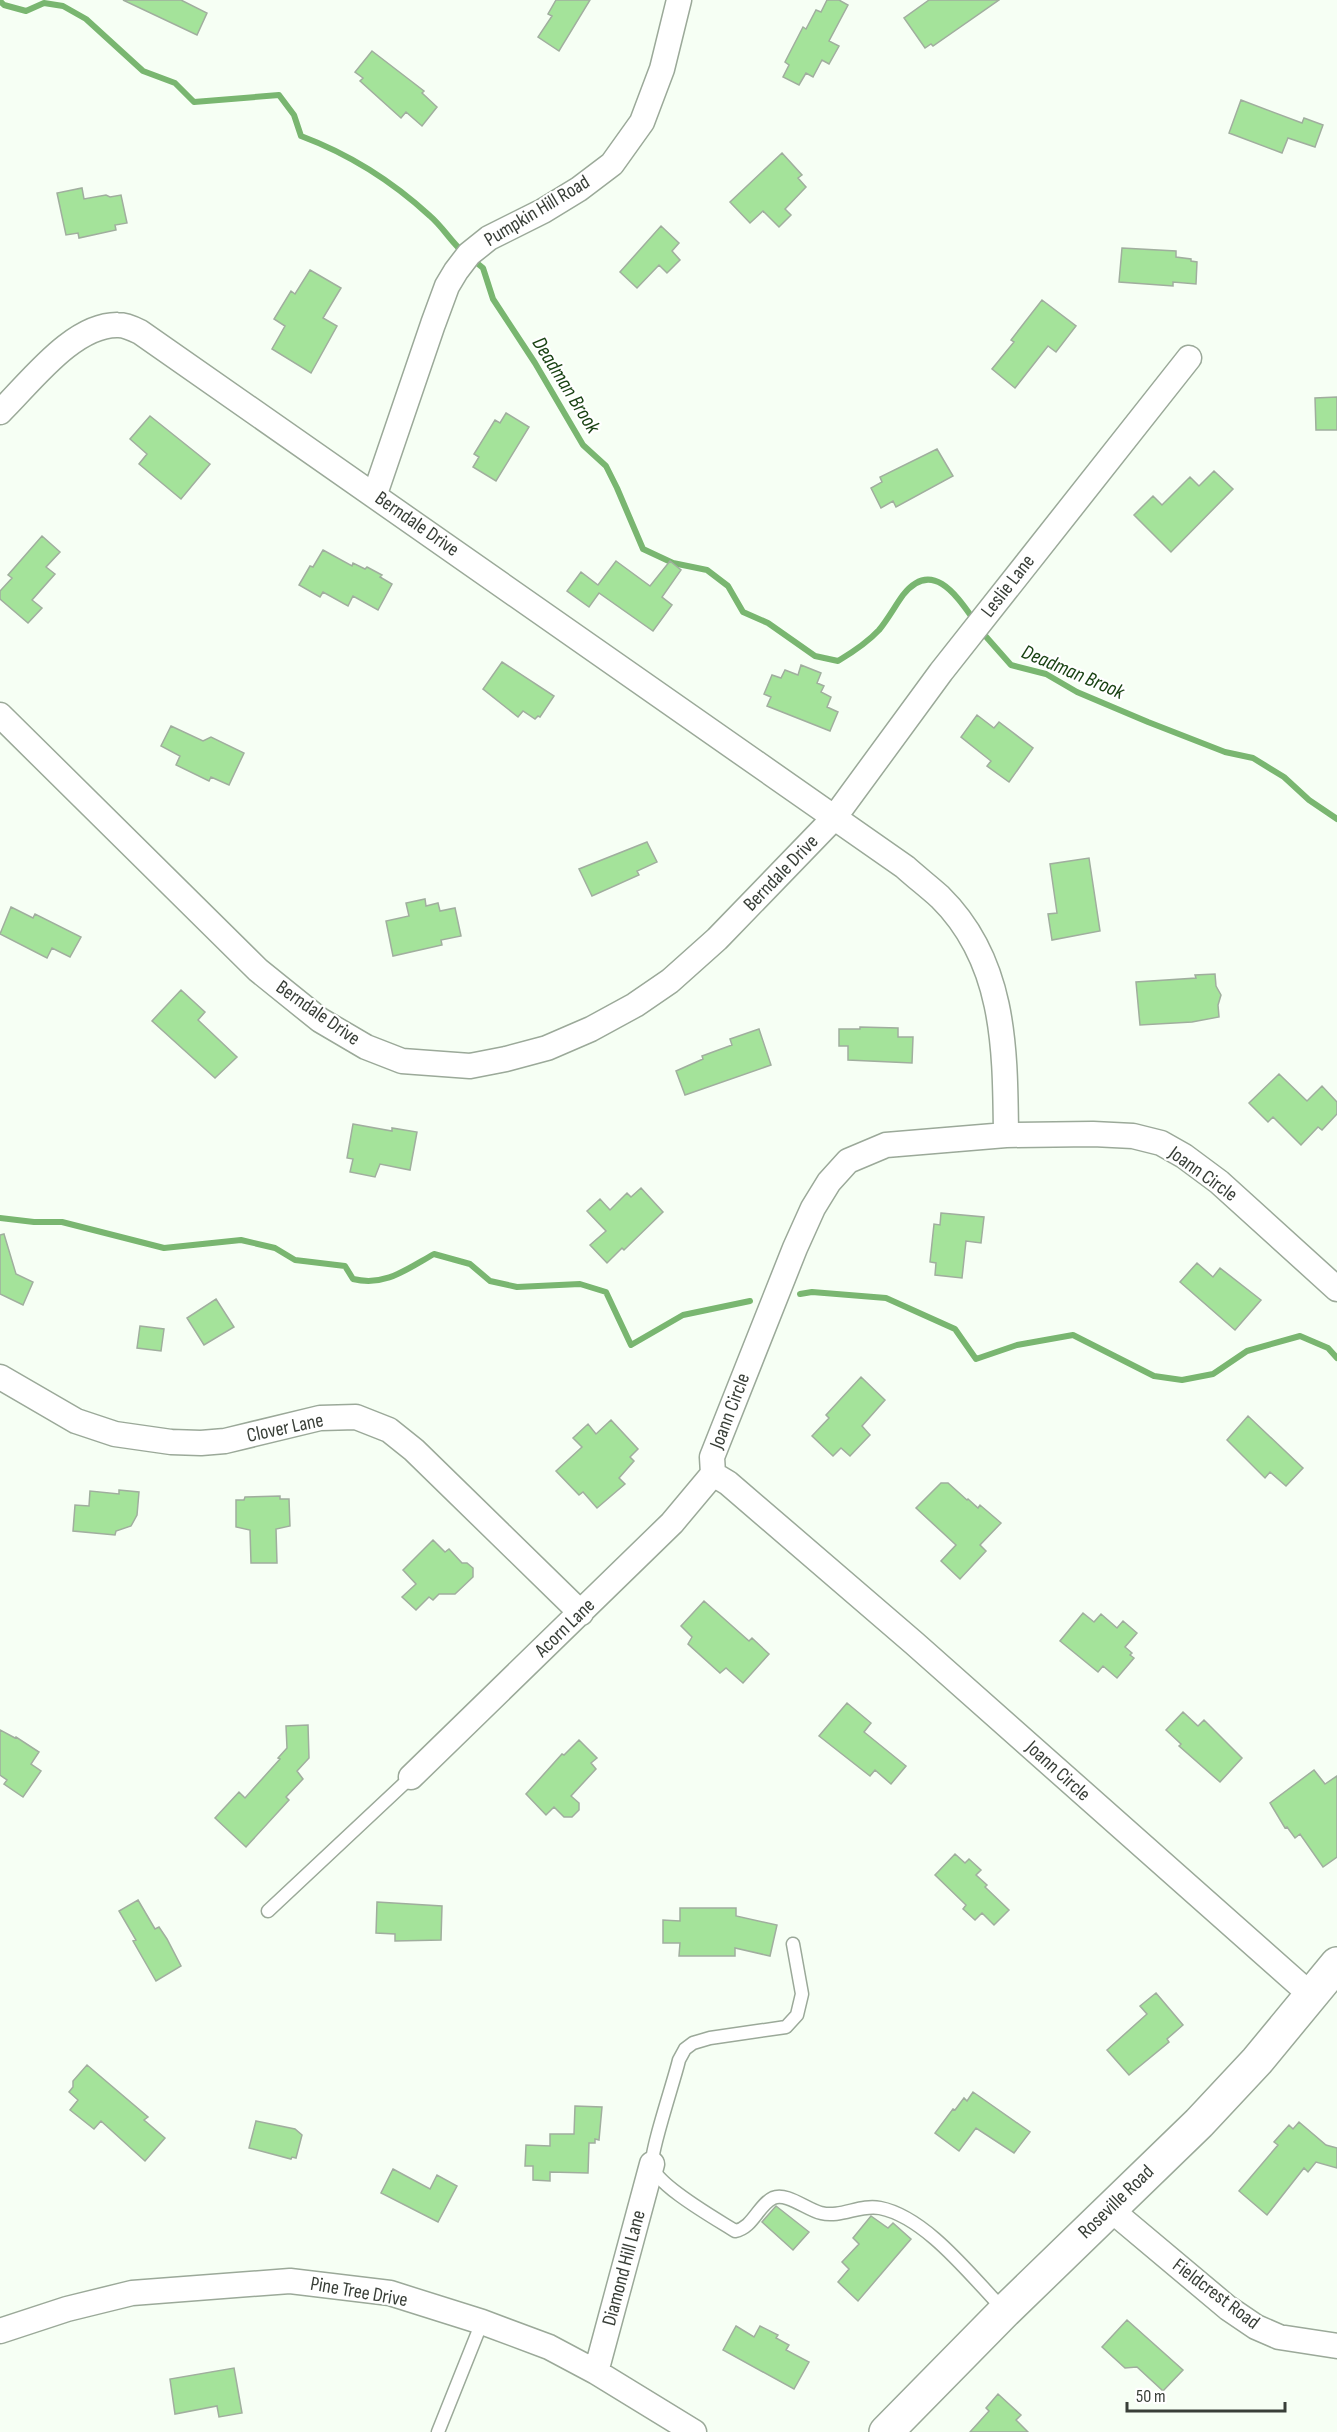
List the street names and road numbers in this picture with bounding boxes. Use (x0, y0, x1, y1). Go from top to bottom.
street label: Pumpkin Hill Road (480, 170, 594, 252)
street label: Berndale Drive (370, 486, 464, 562)
street label: Leslie Lane (976, 550, 1040, 622)
street label: Berndale Drive (739, 830, 823, 916)
street label: Berndale Drive (271, 975, 365, 1051)
street label: Joann Circle (1163, 1140, 1242, 1207)
street label: Joann Circle (704, 1370, 755, 1453)
street label: Clover Lane (244, 1408, 326, 1448)
street label: Acorn Lane (529, 1594, 600, 1663)
street label: Joann Circle (1020, 1735, 1095, 1806)
street label: Roseville Road (1073, 2160, 1159, 2244)
street label: Diamond Hill Lane (597, 2208, 651, 2328)
street label: Fieldcrest Road (1168, 2253, 1264, 2335)
street label: Pine Tree Drive (309, 2272, 409, 2312)

